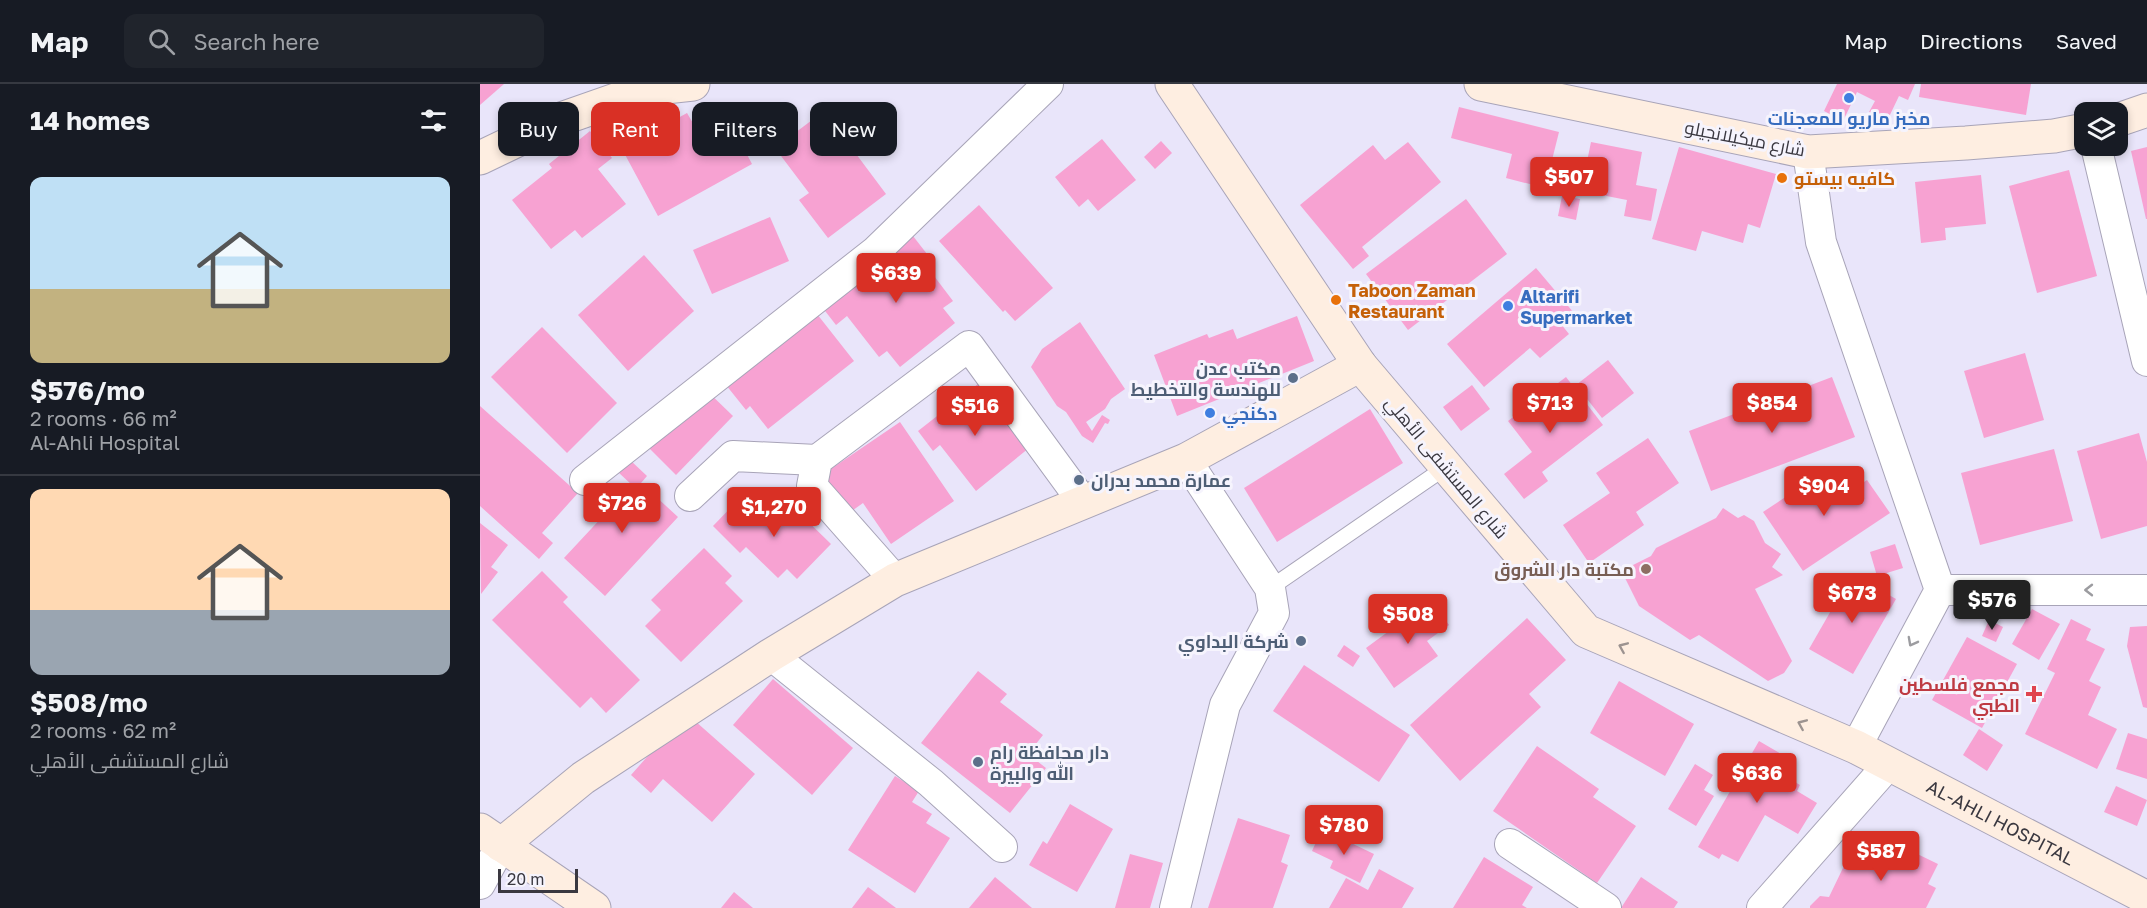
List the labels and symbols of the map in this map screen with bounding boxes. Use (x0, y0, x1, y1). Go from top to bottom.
marker: مخبز ماريو للمعجنات (1842, 91, 1856, 105)
place label: مخبز ماريو للمعجنات (1768, 107, 1930, 130)
street label: شارع ميكيلانجيلو (1682, 116, 1807, 162)
pin: $507 (1533, 157, 1605, 208)
place label: كافيه بيستو (1794, 167, 1895, 190)
marker: كافيه بيستو (1775, 171, 1789, 185)
pin: $639 (860, 253, 932, 304)
place label: Taboon Zaman Restaurant (1348, 279, 1476, 322)
place label: Altarifi Supermarket (1520, 285, 1633, 328)
marker: Taboon Zaman Restaurant (1329, 293, 1343, 307)
marker: Altarifi Supermarket (1501, 299, 1515, 313)
place label: مكتب عدن للهندسة والتخطيط (1131, 357, 1281, 401)
marker: مكتب عدن للهندسة والتخطيط (1286, 371, 1300, 385)
pin: $713 (1514, 383, 1586, 434)
pin: $854 (1736, 383, 1808, 434)
pin: $516 (939, 386, 1011, 437)
street label: شارع المستشفى الأهلي (1378, 391, 1513, 545)
place label: دكنجي (1222, 402, 1277, 429)
marker: دكنجي (1203, 406, 1217, 420)
pin: $904 (1788, 466, 1860, 517)
place label: عمارة محمد بدران (1091, 469, 1231, 491)
marker: عمارة محمد بدران (1072, 473, 1086, 487)
pin: $726 (586, 483, 658, 534)
pin: $1,270 (725, 487, 823, 538)
place label: مكتبة دار الشروق (1494, 558, 1634, 581)
marker: مكتبة دار الشروق (1639, 562, 1653, 576)
pin: $673 (1816, 573, 1888, 624)
pin: $576 (1956, 580, 2028, 631)
one-way arrow (2084, 584, 2093, 596)
pin: $508 (1372, 594, 1444, 645)
place label: شركة البداوي (1178, 630, 1289, 656)
marker: شركة البداوي (1294, 634, 1308, 648)
one-way arrow (1908, 636, 1919, 646)
one-way arrow (1618, 642, 1629, 654)
place label: مجمع فلسطين الطبي (1899, 673, 2020, 721)
marker: مجمع فلسطين الطبي (2025, 685, 2043, 703)
one-way arrow (1798, 719, 1809, 731)
place label: دار محافظة رام الله والبيرة (990, 741, 1109, 785)
pin: $636 (1721, 753, 1793, 804)
marker: دار محافظة رام الله والبيرة (971, 755, 985, 769)
street label: AL-AHLI HOSPITAL (1923, 775, 2078, 869)
pin: $780 (1308, 805, 1380, 856)
pin: $587 (1845, 831, 1917, 882)
scale bar (498, 866, 578, 894)

